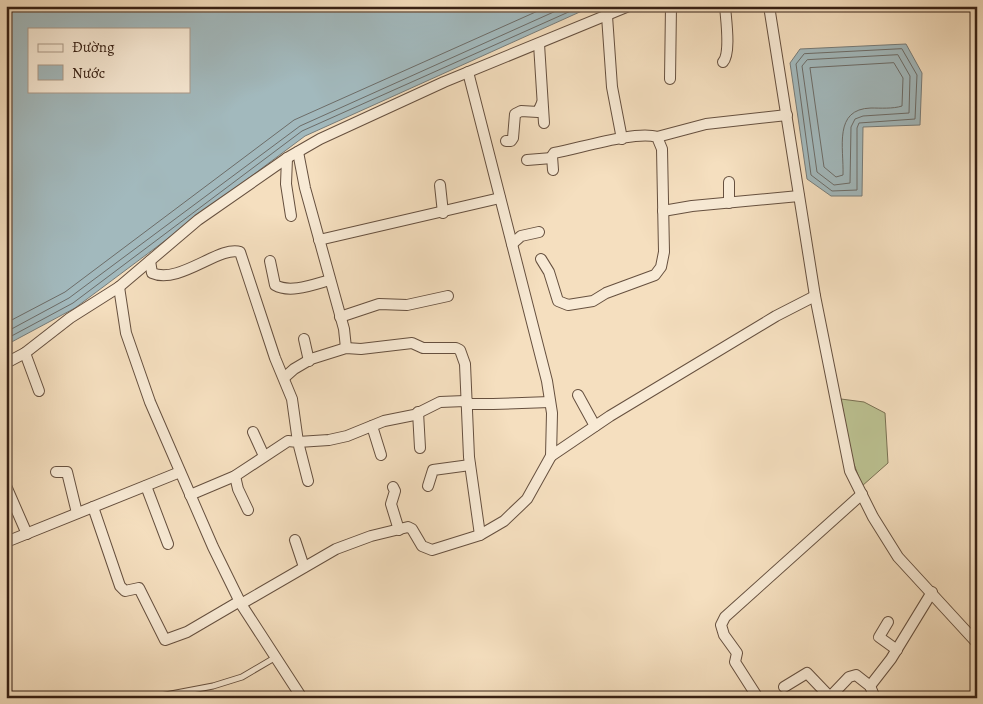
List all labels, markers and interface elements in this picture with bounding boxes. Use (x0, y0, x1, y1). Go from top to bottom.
legend (28, 28, 190, 92)
text: Đường (72, 37, 115, 57)
text: Nước (72, 63, 105, 83)

